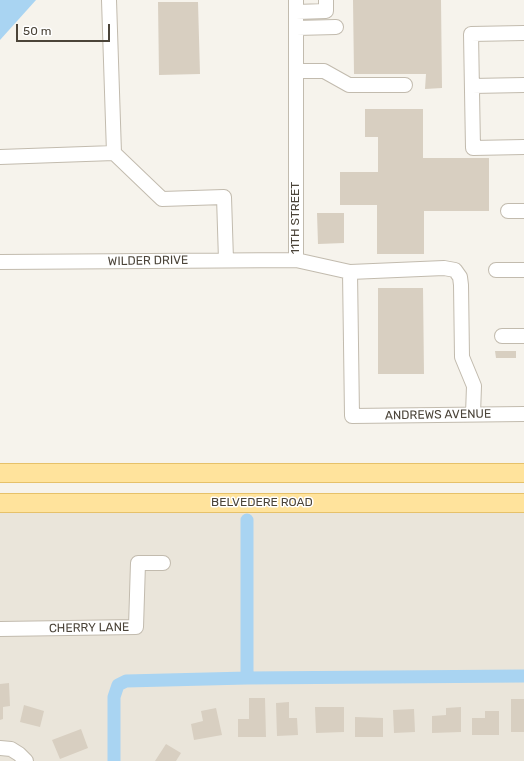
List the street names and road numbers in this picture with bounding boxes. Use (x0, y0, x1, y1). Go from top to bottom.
street label: 11TH STREET (289, 182, 303, 254)
street label: WILDER DRIVE (108, 253, 188, 269)
street label: ANDREWS AVENUE (385, 407, 491, 423)
street label: BELVEDERE ROAD (211, 496, 313, 510)
street label: CHERRY LANE (49, 620, 129, 636)

